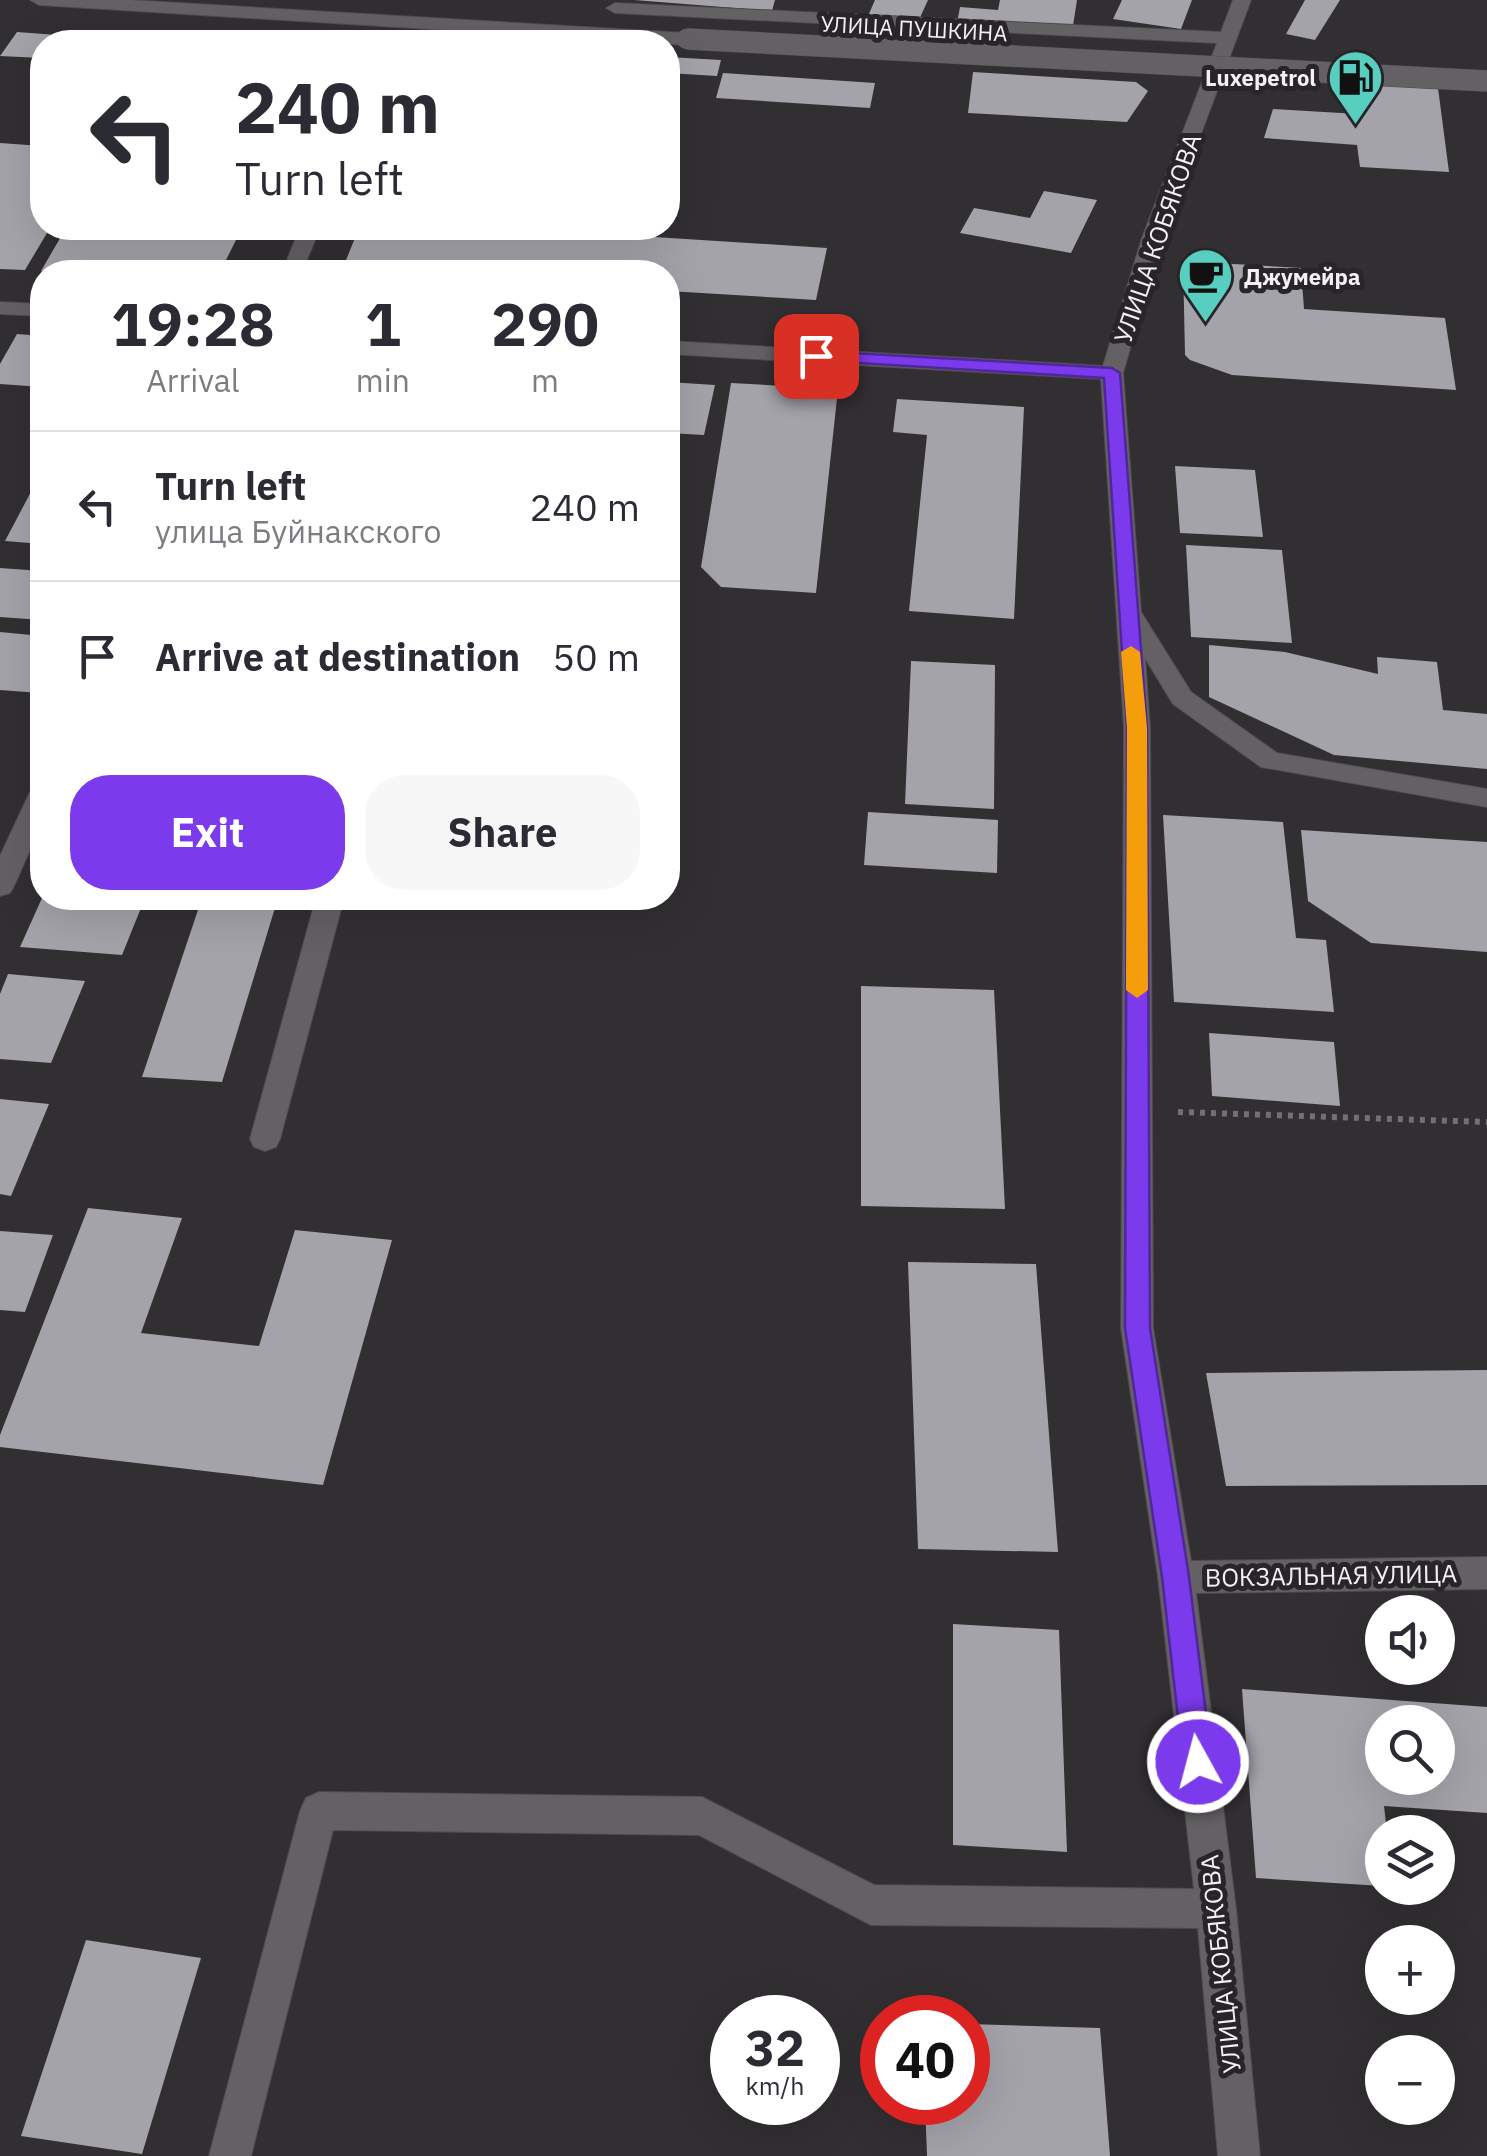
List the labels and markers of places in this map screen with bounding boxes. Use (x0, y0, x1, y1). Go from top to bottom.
fuel station icon: Luxepetrol (1325, 47, 1385, 126)
place label: Luxepetrol (1205, 63, 1316, 92)
cafe icon: Джумейра (1175, 246, 1235, 325)
place label: Джумейра (1244, 262, 1360, 291)
pin (774, 314, 859, 399)

